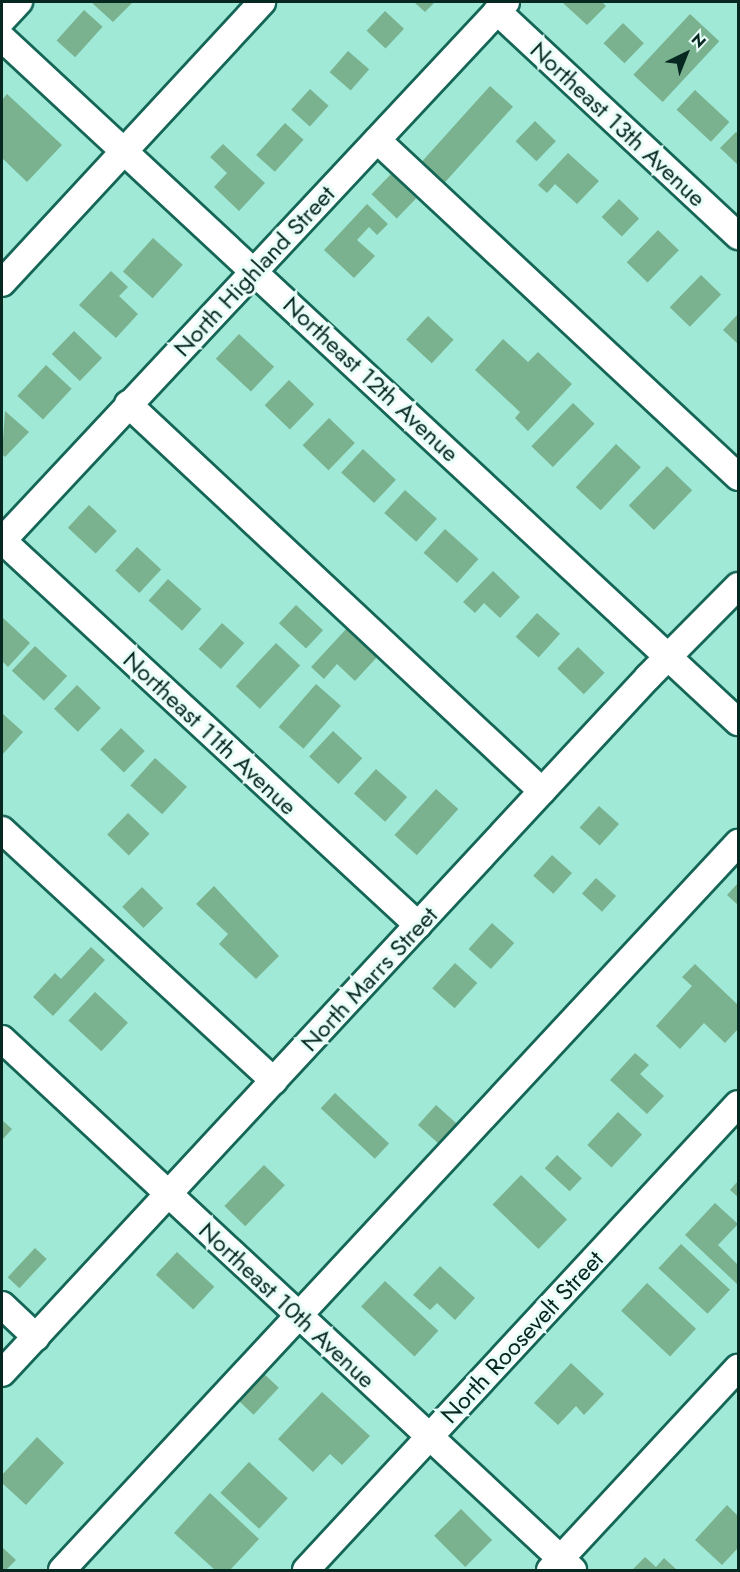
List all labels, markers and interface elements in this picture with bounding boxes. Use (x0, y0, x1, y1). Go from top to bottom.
north arrow (656, 24, 716, 84)
street label: Northeast 13th Avenue (524, 35, 712, 213)
street label: North Highland Street (167, 180, 341, 362)
street label: Northeast 12th Avenue (277, 290, 465, 468)
street label: Northeast 11th Avenue (117, 645, 303, 821)
street label: North Marrs Street (295, 901, 443, 1057)
street label: Northeast 10th Avenue (193, 1216, 381, 1394)
street label: North Roosevelt Street (435, 1245, 609, 1429)

